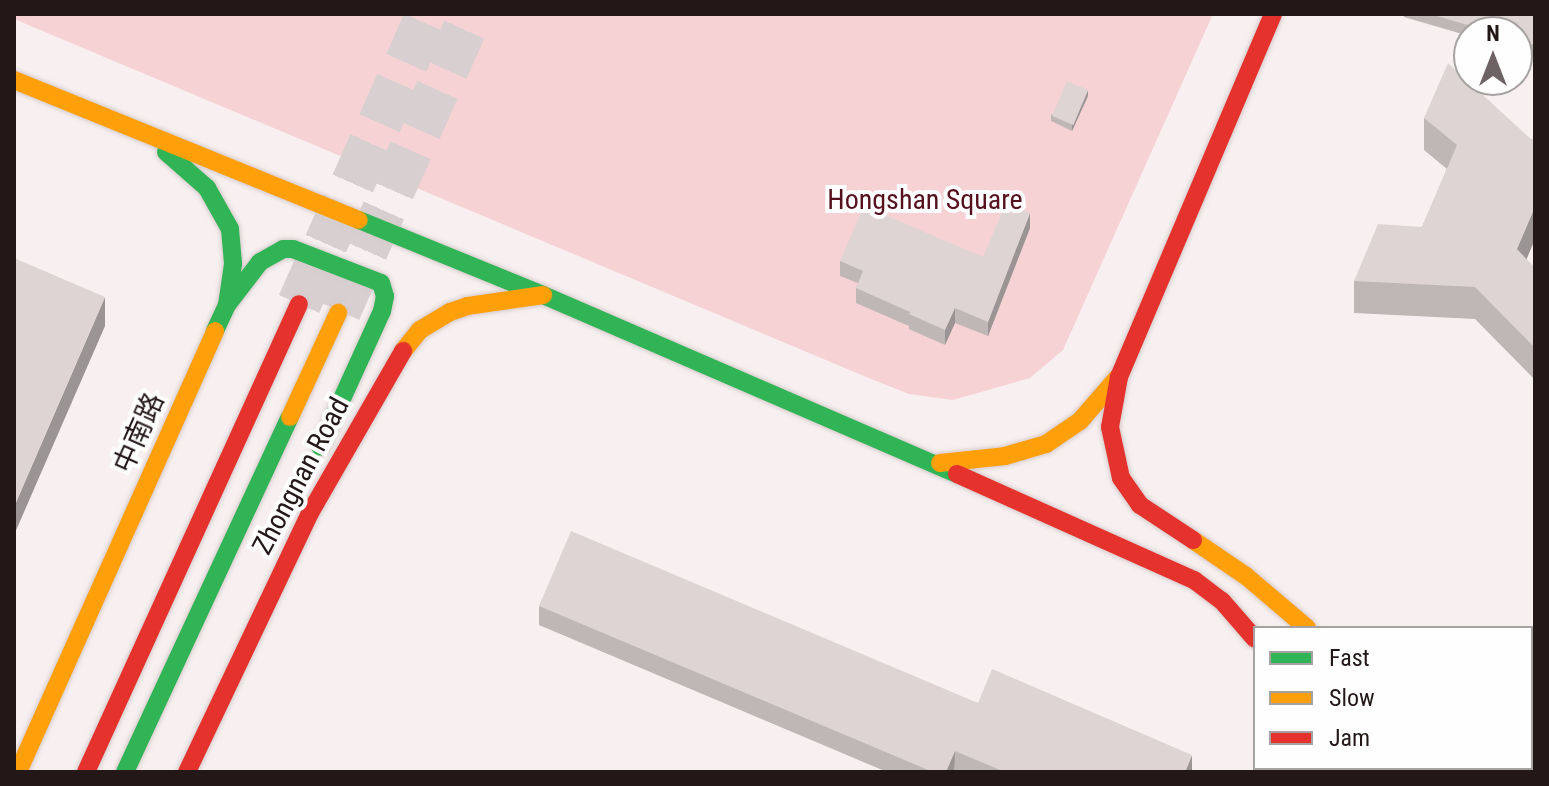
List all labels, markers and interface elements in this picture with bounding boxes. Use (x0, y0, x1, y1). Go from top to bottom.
north arrow (1453, 16, 1533, 96)
text: N (1486, 21, 1500, 46)
park label: Hongshan Square (827, 183, 1023, 217)
street label: 中南路 (107, 388, 171, 478)
street label: Zhongnan Road (246, 392, 356, 560)
legend (1253, 626, 1533, 770)
text: Fast (1329, 644, 1370, 672)
text: Slow (1329, 684, 1375, 712)
text: Jam (1329, 724, 1370, 752)

